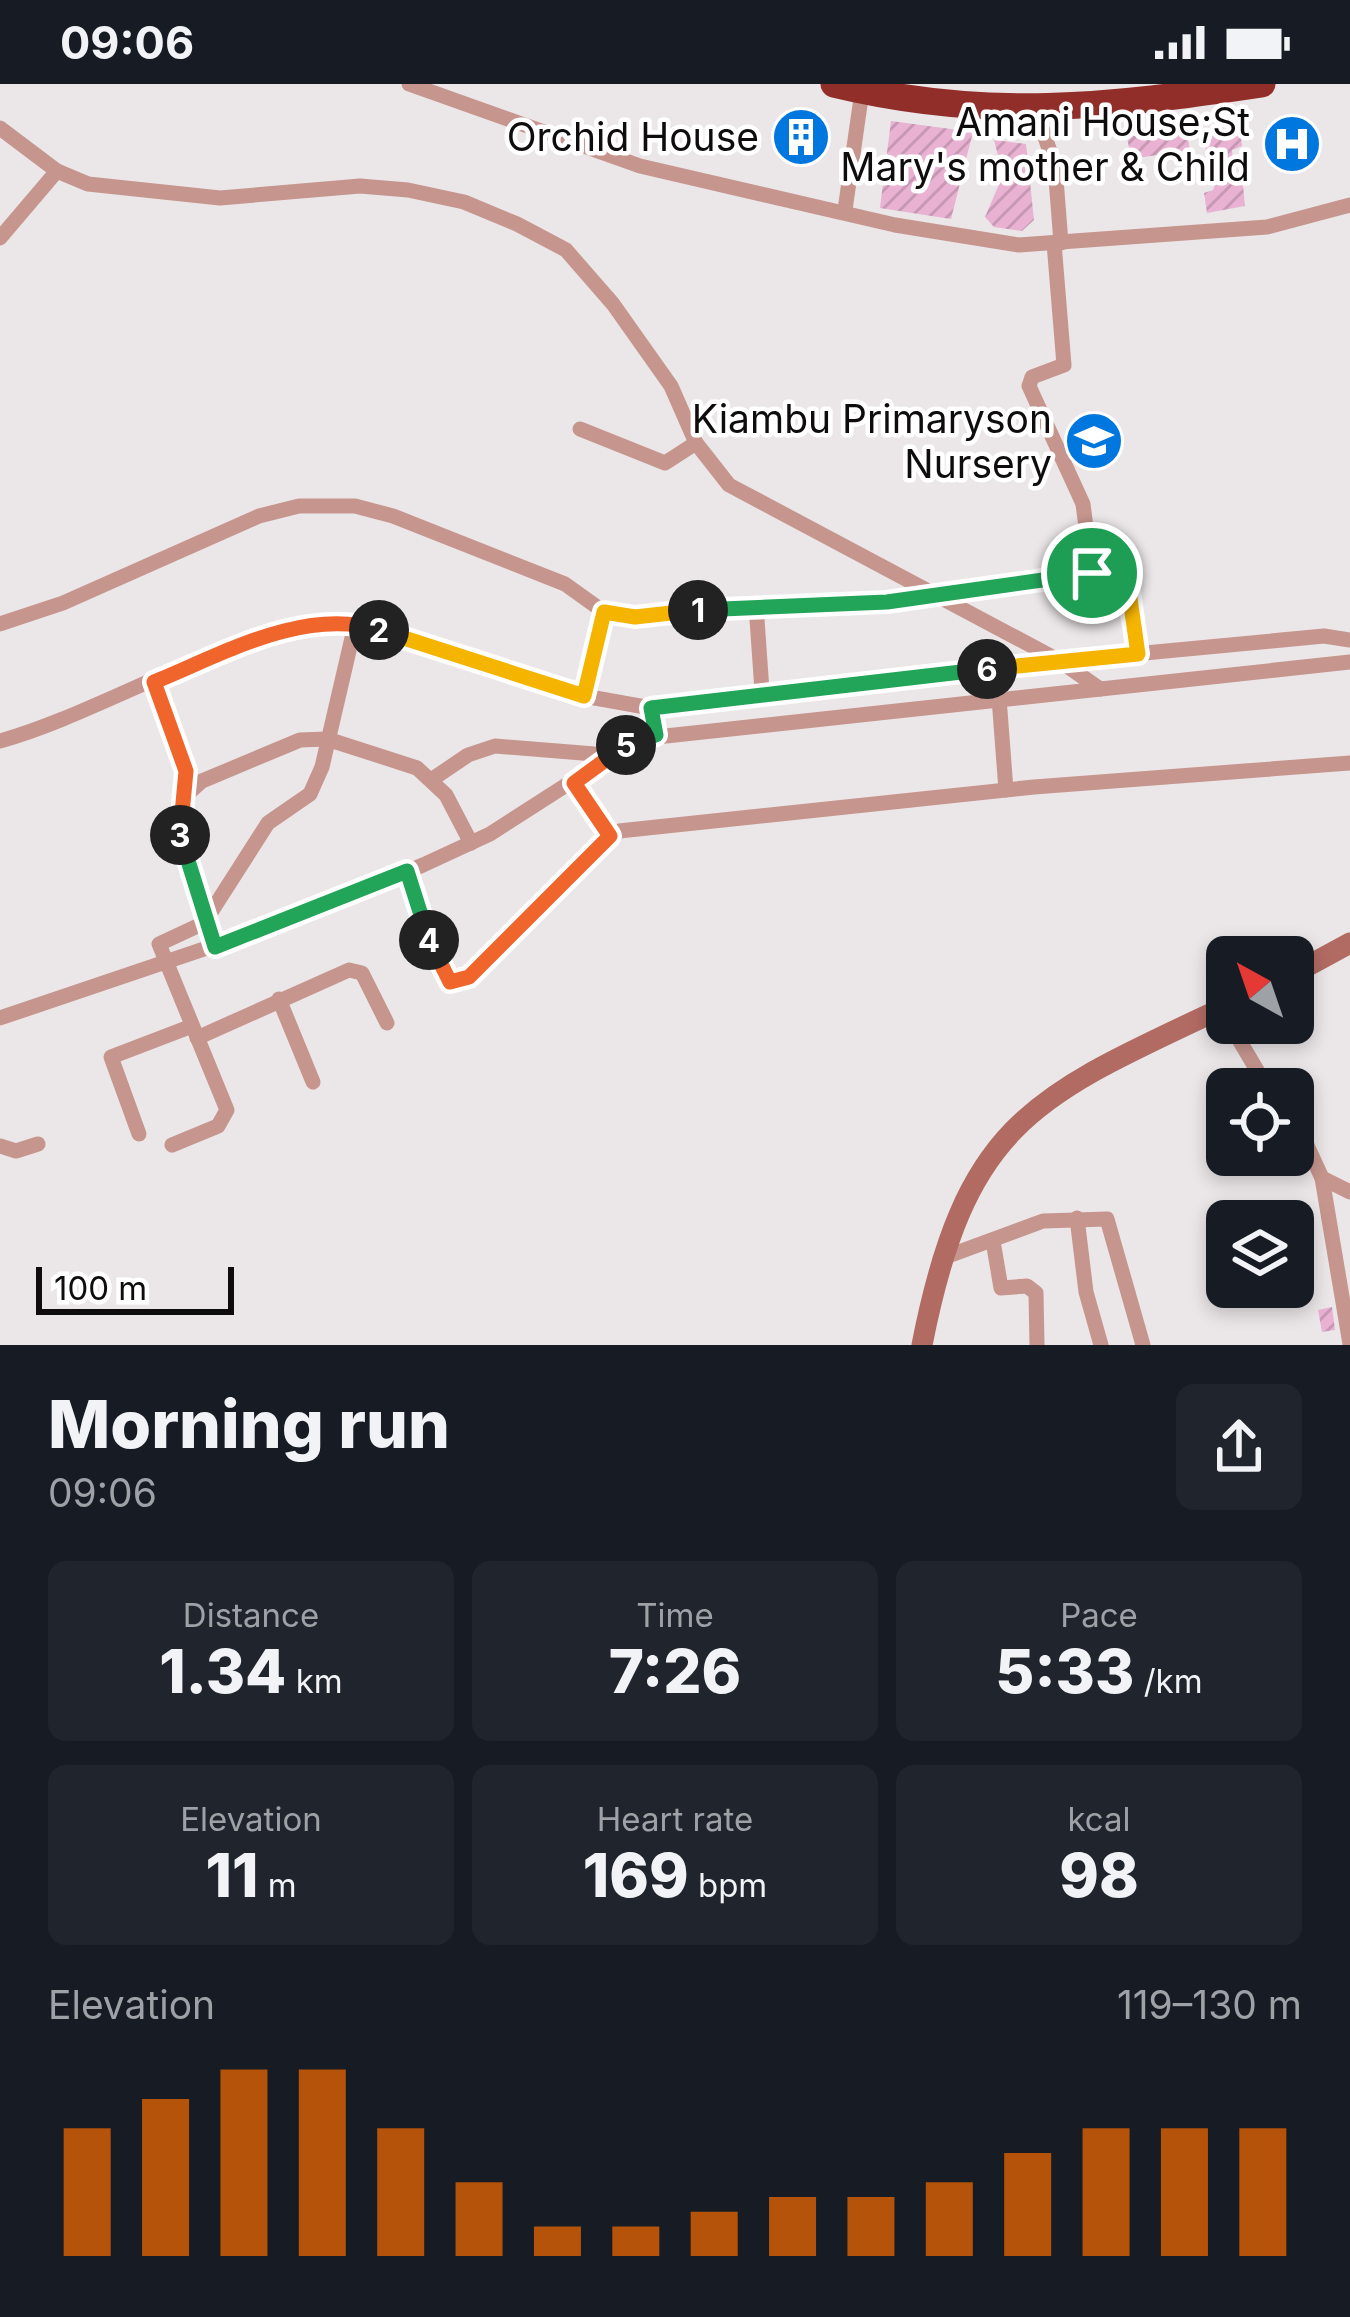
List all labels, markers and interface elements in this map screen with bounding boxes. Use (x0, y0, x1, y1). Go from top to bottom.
text: 09:06 (60, 15, 194, 70)
place label: Amani House;St Mary's mother & Child (840, 98, 1250, 190)
building icon: Orchid House (770, 106, 832, 168)
place label: Orchid House (507, 113, 759, 160)
hospital icon: Amani House;St Mary's mother & Child (1261, 113, 1323, 175)
place label: Kiambu Primaryson Nursery (692, 395, 1052, 487)
school or university icon: Kiambu Primaryson Nursery (1063, 410, 1125, 472)
pin (1041, 522, 1143, 624)
icon: arrive (1059, 540, 1125, 606)
pin: 1 (668, 580, 728, 640)
text: 1 (691, 590, 705, 630)
pin: 2 (349, 600, 409, 660)
text: 2 (369, 610, 389, 650)
pin: 6 (957, 639, 1017, 699)
text: 6 (976, 649, 998, 689)
pin: 5 (596, 715, 656, 775)
text: 5 (615, 725, 637, 765)
pin: 3 (150, 805, 210, 865)
text: 3 (169, 815, 191, 855)
pin: 4 (399, 910, 459, 970)
text: 4 (418, 920, 440, 960)
north arrow (1206, 936, 1314, 1044)
map controls (1206, 936, 1314, 1308)
button: locate (1206, 1068, 1314, 1176)
button: layers (1206, 1200, 1314, 1308)
scale bar (36, 1261, 234, 1314)
text: 100 m (54, 1268, 147, 1308)
text: Morning run (48, 1384, 450, 1464)
button: share (1176, 1384, 1302, 1510)
text: 09:06 (48, 1469, 157, 1516)
text: Distance (183, 1595, 319, 1635)
text: Time (636, 1595, 714, 1635)
text: Pace (1060, 1595, 1138, 1635)
text: 1.34 (159, 1635, 286, 1707)
text: 7:26 (609, 1635, 741, 1707)
text: 5:33 (995, 1635, 1134, 1707)
text: km (286, 1661, 343, 1701)
text: /km (1134, 1661, 1203, 1701)
text: Elevation (180, 1799, 322, 1839)
text: Heart rate (597, 1799, 753, 1839)
text: kcal (1067, 1799, 1131, 1839)
text: 11 (205, 1839, 258, 1911)
text: 169 (583, 1839, 689, 1911)
text: 98 (1059, 1839, 1139, 1911)
text: m (258, 1865, 297, 1905)
text: bpm (689, 1865, 767, 1905)
text: Elevation (48, 1981, 215, 2028)
text: 119–130 m (1117, 1981, 1302, 2028)

